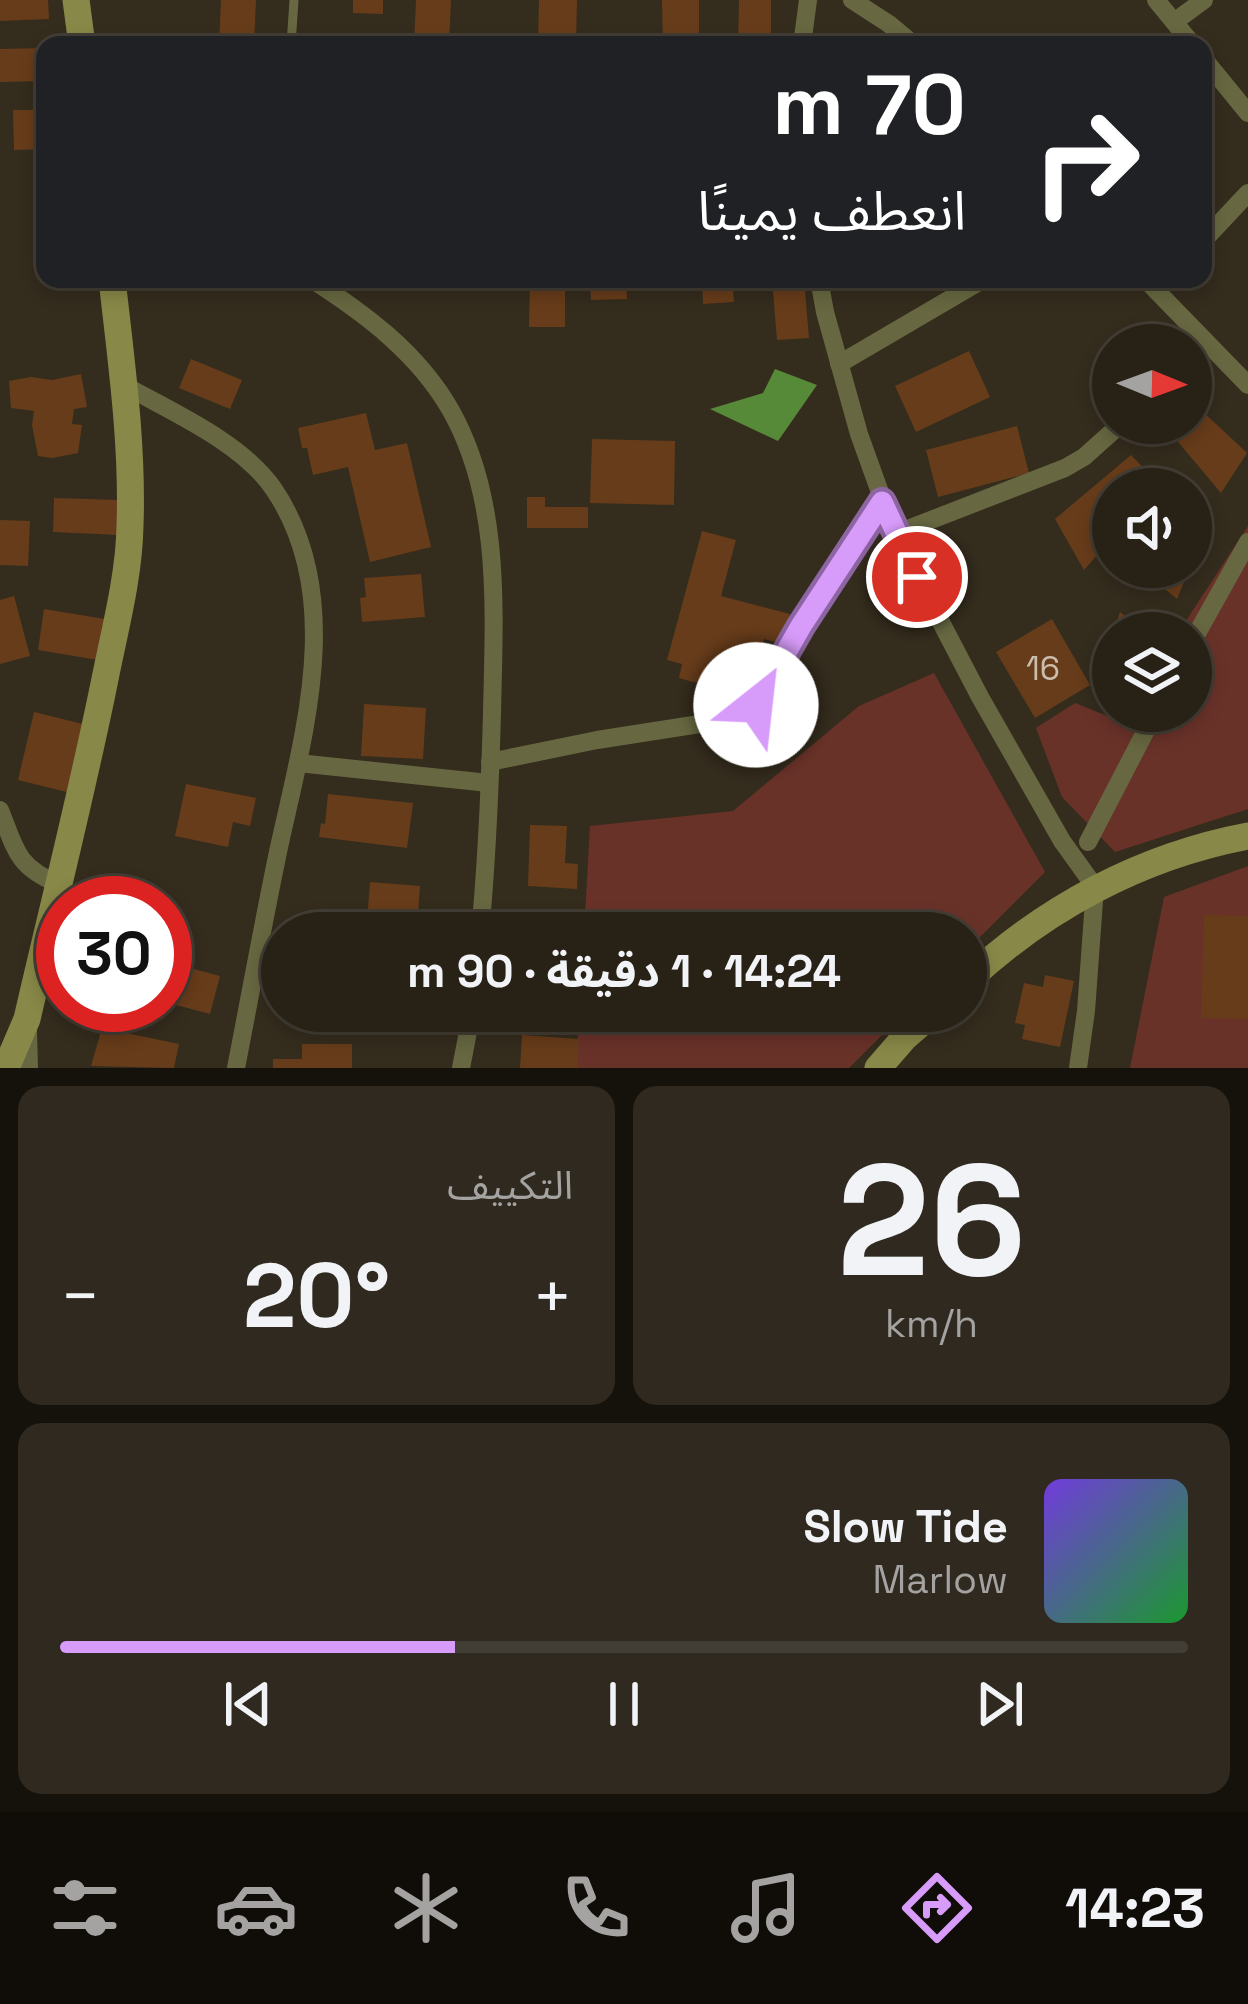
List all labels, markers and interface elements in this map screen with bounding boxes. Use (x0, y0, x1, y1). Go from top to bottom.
text: 70 m (772, 51, 966, 159)
icon: right (1008, 84, 1164, 240)
text: انعطف يمينًا (697, 177, 966, 246)
north arrow (1092, 324, 1212, 444)
map controls (1092, 324, 1212, 732)
button: sound (1092, 468, 1212, 588)
pin (866, 526, 968, 628)
icon: arrive (884, 544, 950, 610)
button: layers (1092, 612, 1212, 732)
position arrow (693, 642, 819, 768)
house number: 16 (1026, 648, 1060, 690)
speed limit sign: 30 (36, 876, 192, 1032)
text: 14:24 · 1 دقيقة · 90 m (407, 943, 841, 1000)
text: 26 (837, 1121, 1026, 1321)
text: التكييف (447, 1161, 573, 1210)
text: 20° (243, 1238, 390, 1353)
text: − (60, 1254, 101, 1338)
text: + (532, 1254, 573, 1338)
text: km/h (885, 1299, 978, 1348)
text: Slow Tide (803, 1498, 1008, 1555)
text: Marlow (873, 1555, 1008, 1604)
icon: previous (215, 1671, 281, 1737)
icon: pause (591, 1671, 657, 1737)
icon: next (967, 1671, 1033, 1737)
icon: filters (43, 1866, 127, 1950)
icon: car (214, 1866, 298, 1950)
icon: climate (384, 1866, 468, 1950)
icon: phone (554, 1866, 638, 1950)
icon: music (724, 1866, 808, 1950)
icon: directions (895, 1866, 979, 1950)
text: 14:23 (1065, 1874, 1205, 1943)

